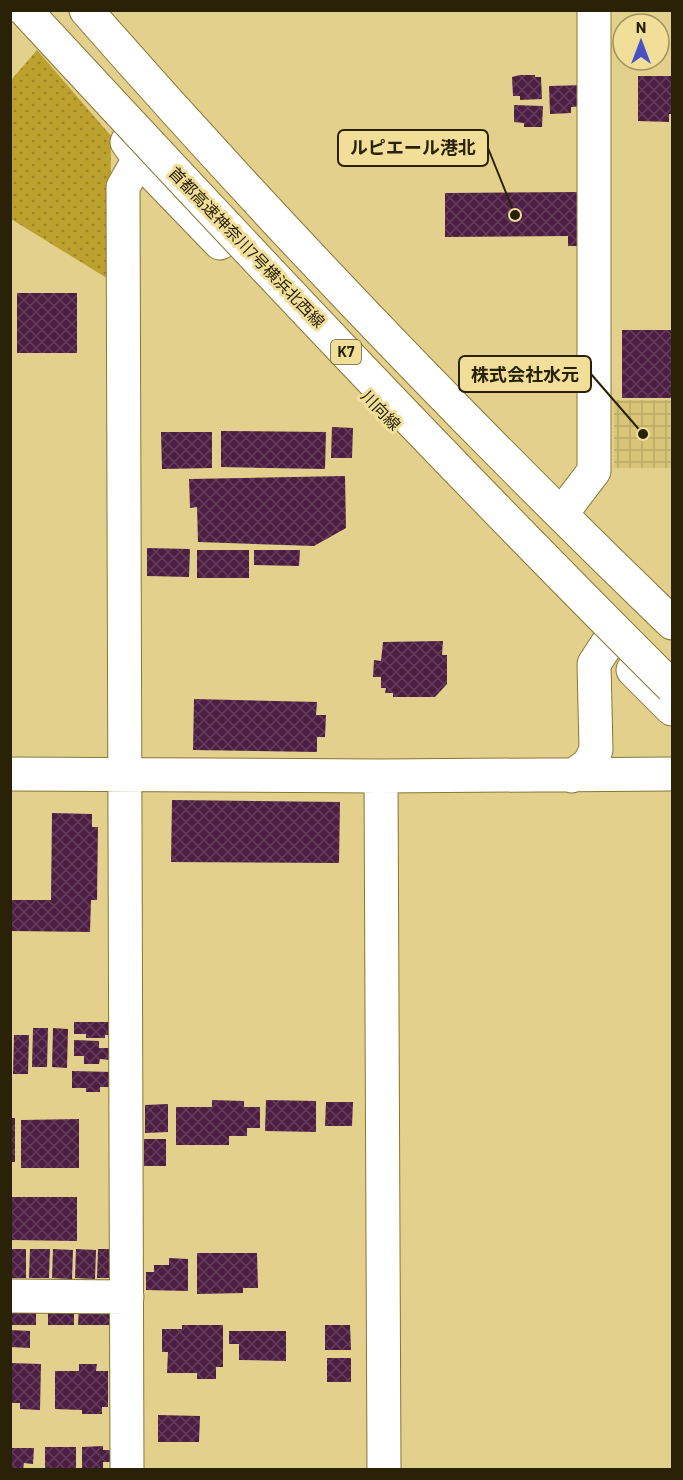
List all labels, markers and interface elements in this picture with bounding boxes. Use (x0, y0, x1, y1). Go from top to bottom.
north arrow (611, 12, 671, 72)
text: N (636, 17, 646, 36)
callout: ルピエール港北 (338, 130, 488, 166)
text: ルピエール港北 (350, 136, 476, 158)
street label: 首都高速神奈川7号横浜北西線 (166, 163, 329, 331)
road number: K7 (331, 340, 361, 364)
callout: 株式会社水元 (459, 356, 591, 392)
text: 株式会社水元 (471, 363, 579, 385)
street label: 川向線 (358, 386, 405, 434)

